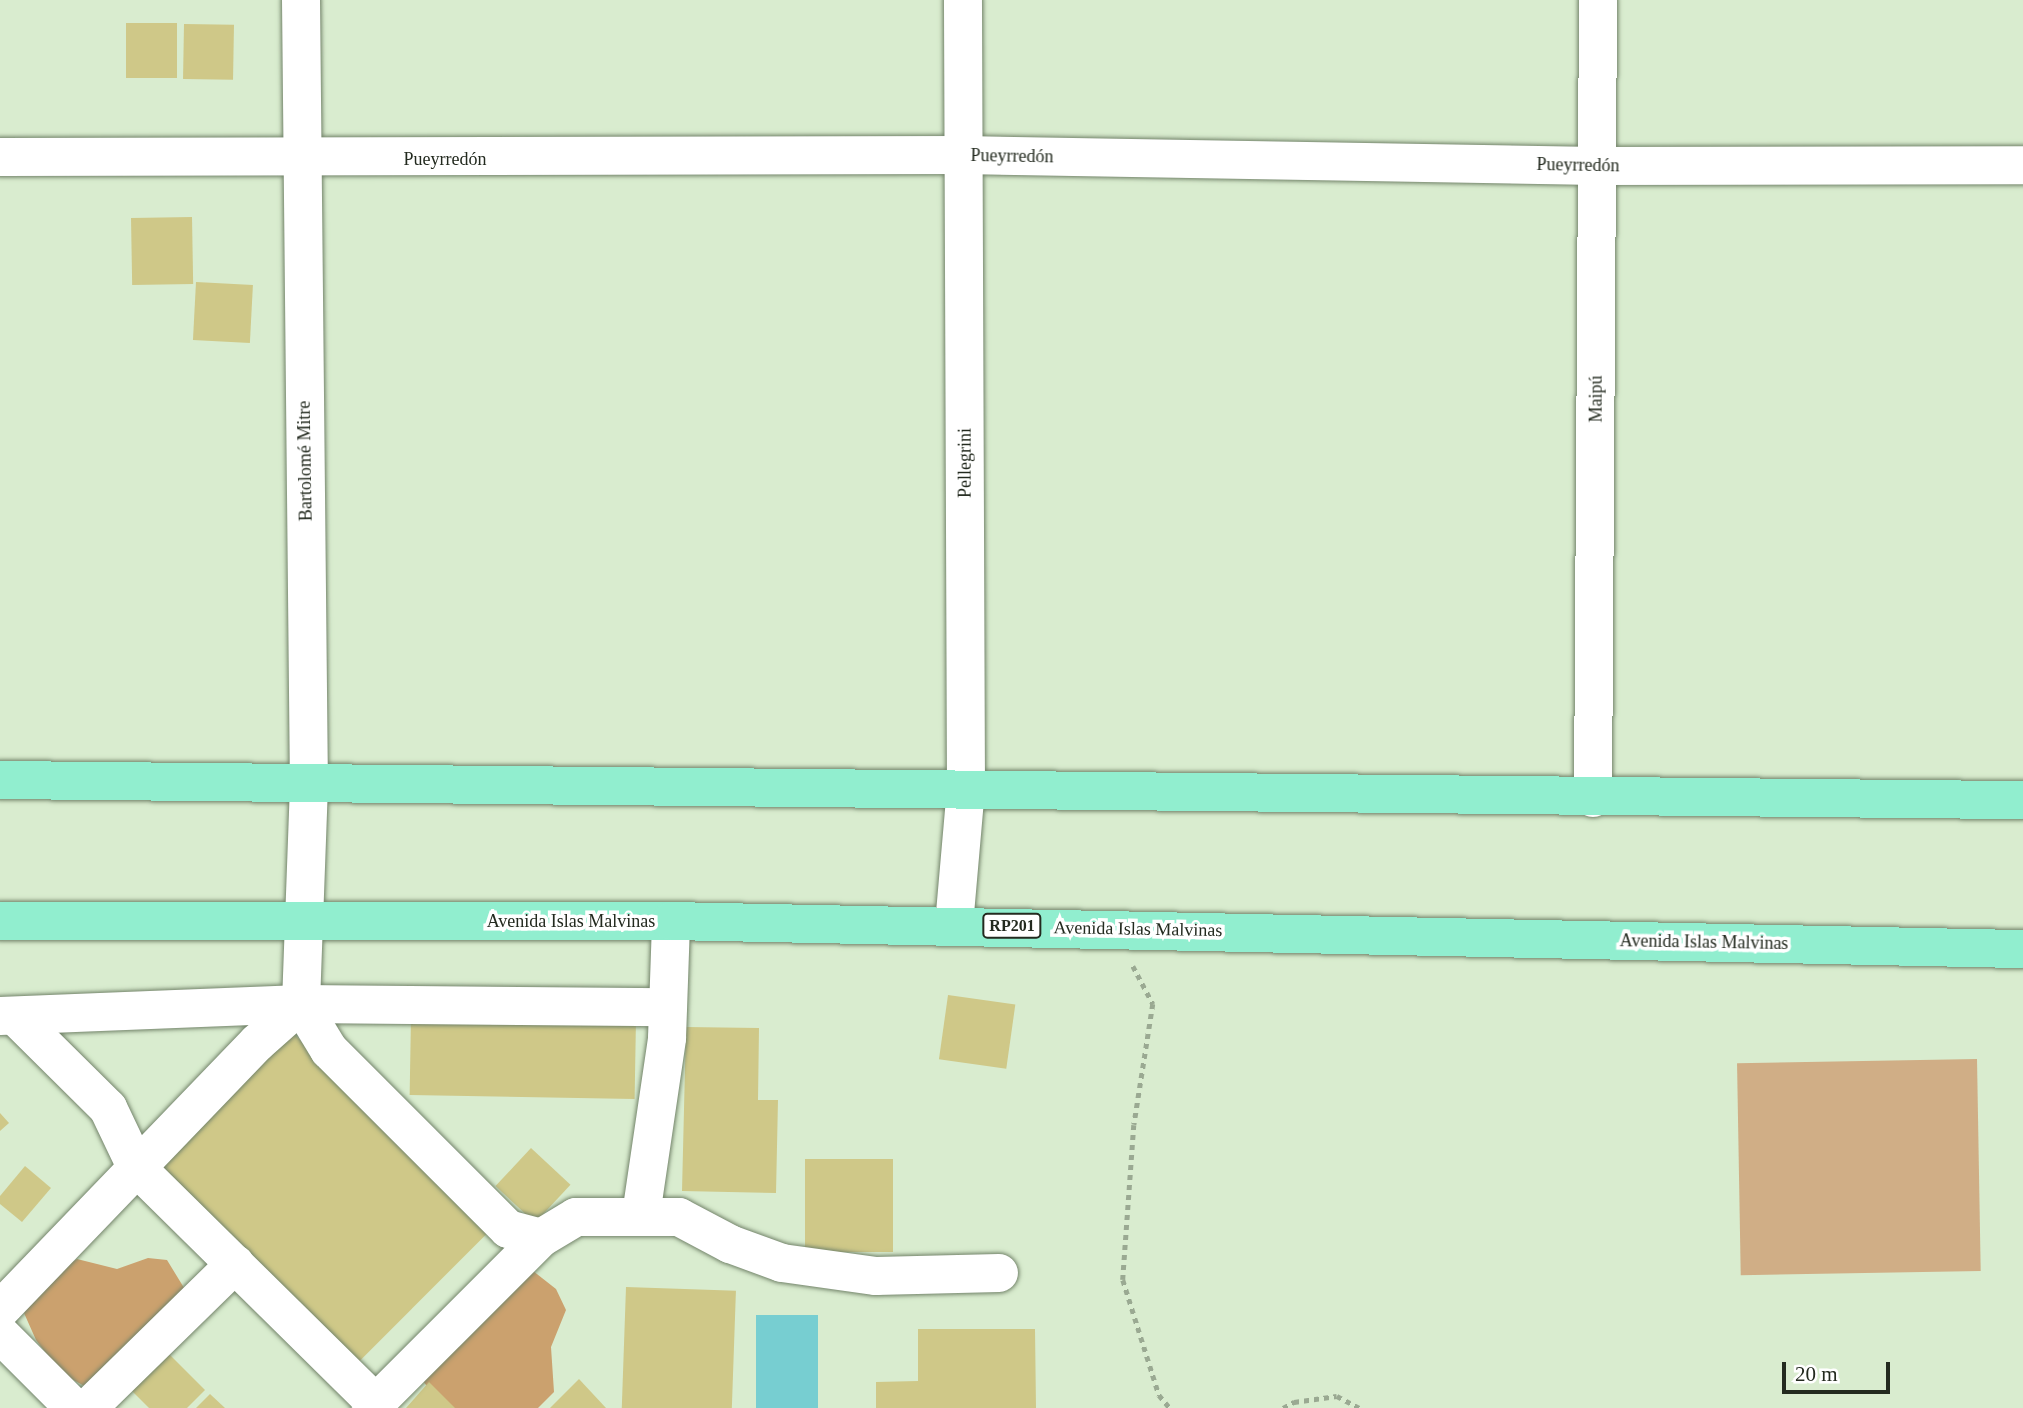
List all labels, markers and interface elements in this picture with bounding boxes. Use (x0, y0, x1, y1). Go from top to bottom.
street label: Pueyrredón (970, 144, 1054, 168)
street label: Pueyrredón (404, 148, 486, 170)
street label: Pueyrredón (1536, 153, 1620, 177)
street label: Maipú (1585, 376, 1607, 422)
street label: Bartolomé Mitre (293, 401, 317, 521)
street label: Pellegrini (954, 428, 976, 498)
street label: Avenida Islas Malvinas (487, 910, 655, 932)
road number: RP201 (982, 914, 1042, 938)
street label: Avenida Islas Malvinas (1054, 917, 1222, 941)
street label: Avenida Islas Malvinas (1620, 930, 1788, 954)
scale bar (1785, 1348, 1894, 1392)
text: 20 m (1795, 1362, 1838, 1386)

